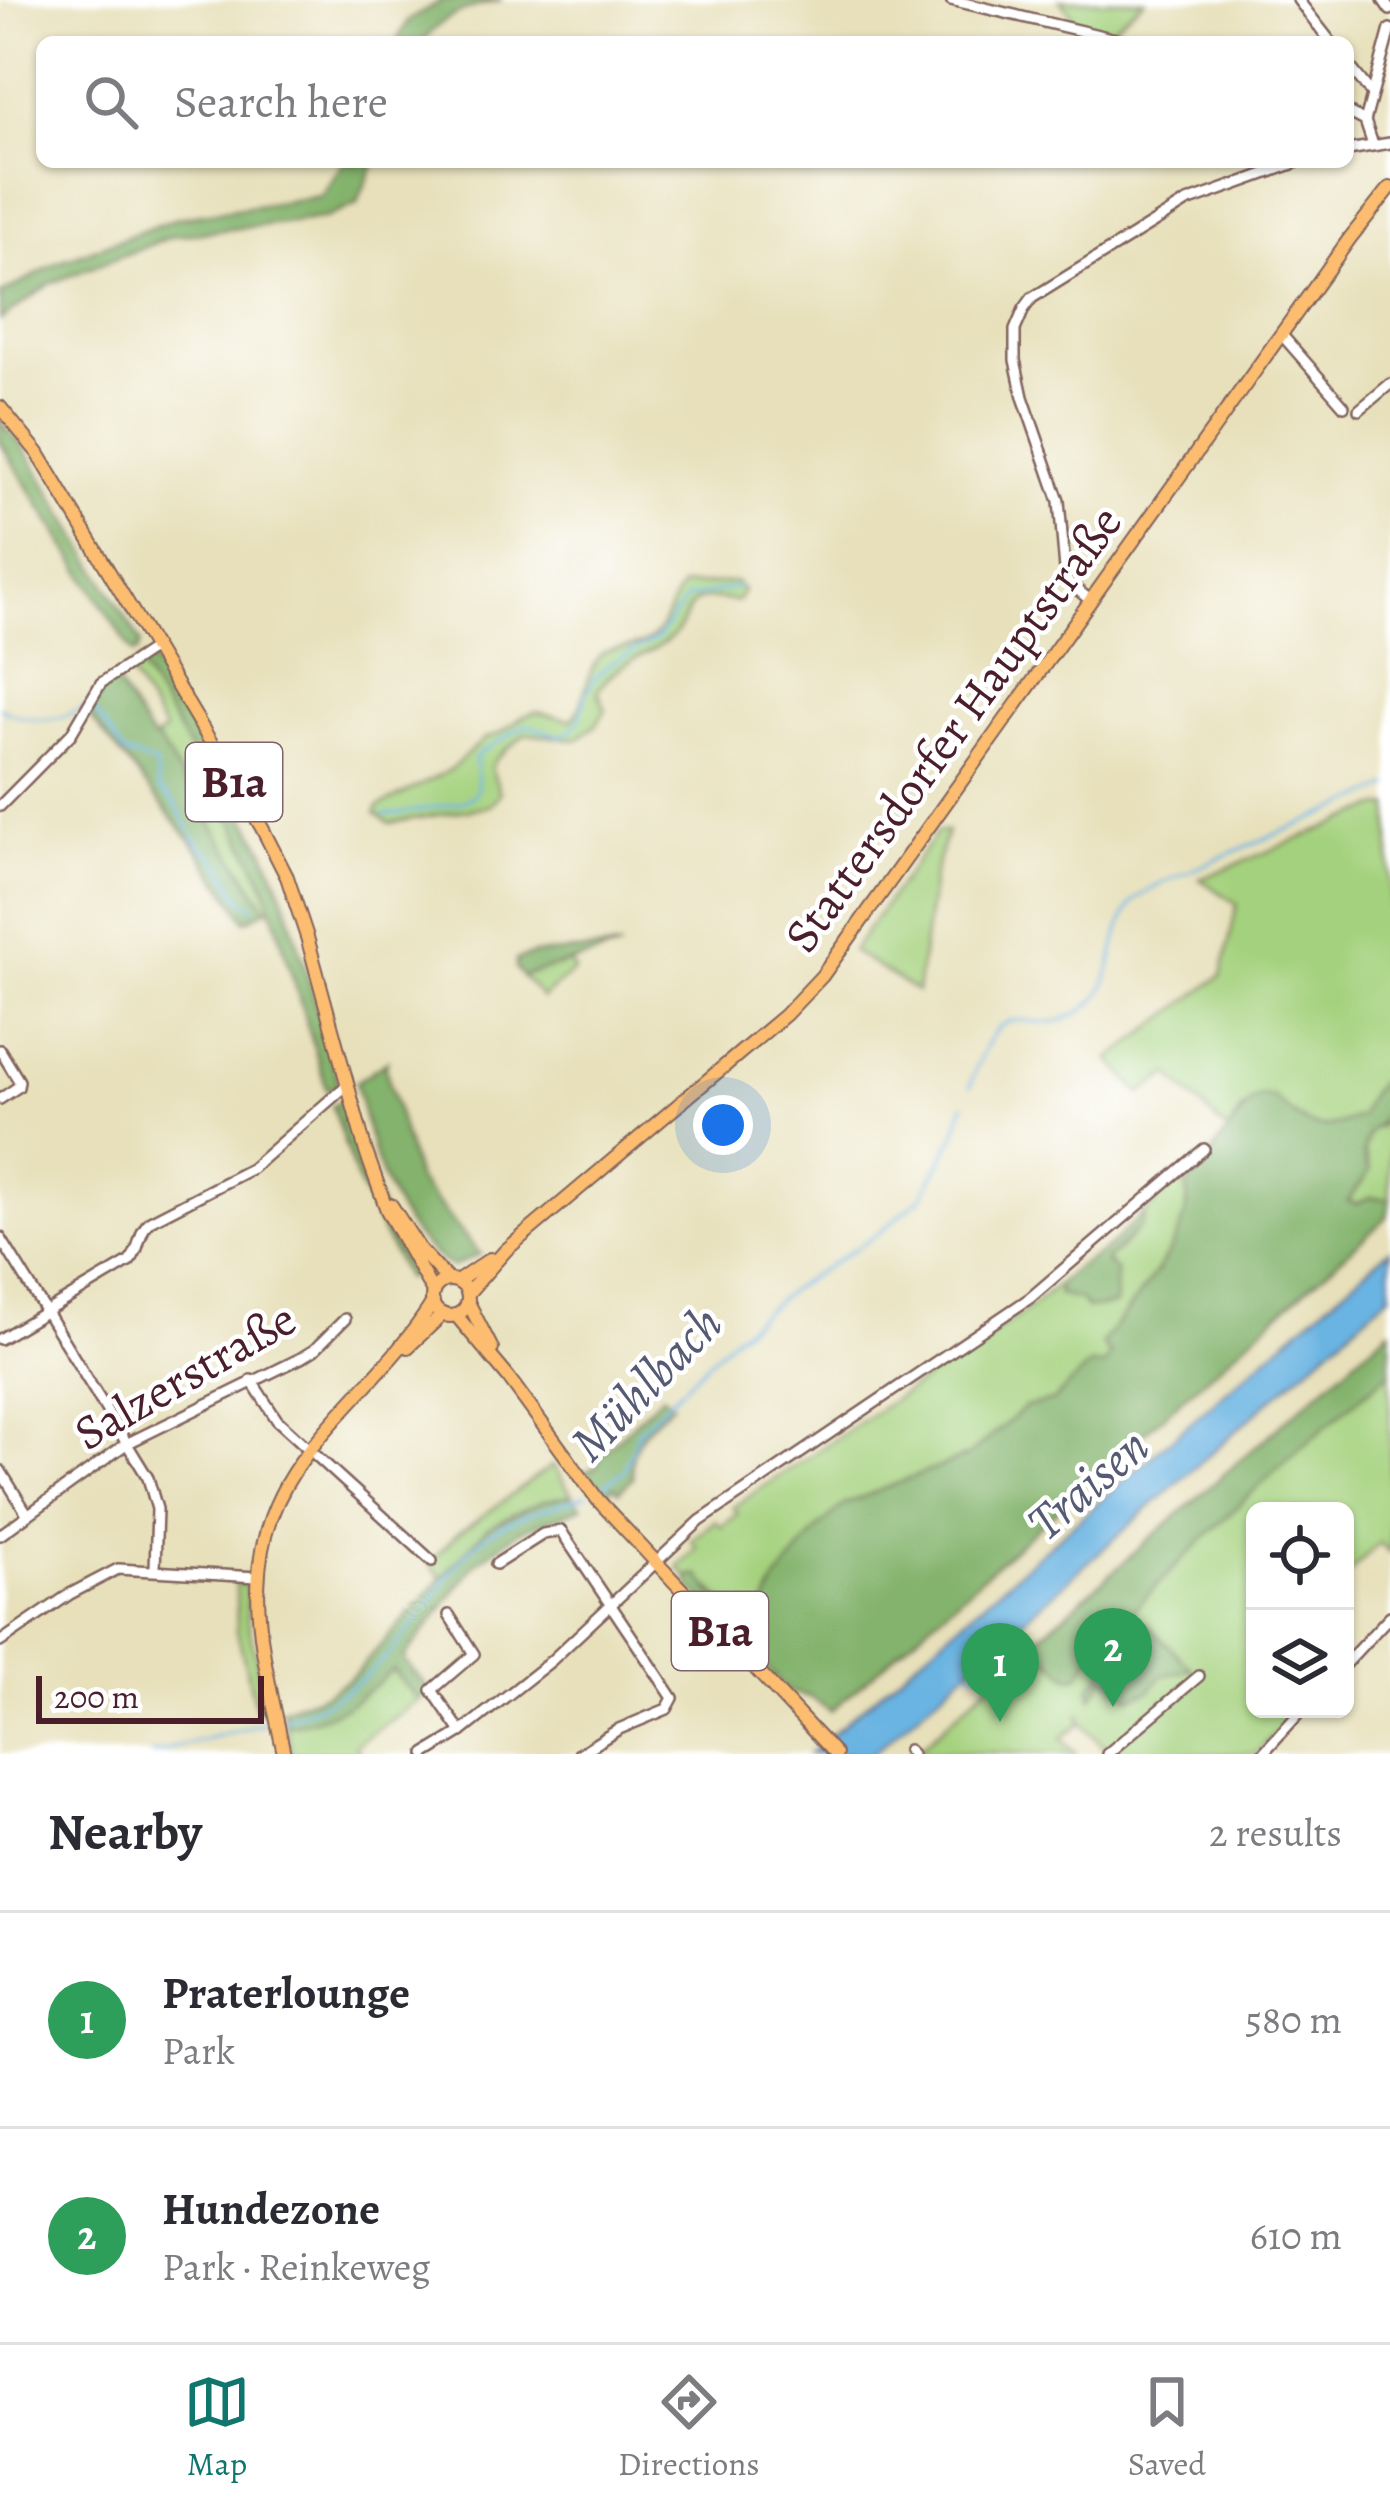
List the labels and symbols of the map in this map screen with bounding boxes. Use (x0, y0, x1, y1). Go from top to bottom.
street label: Stattersdorfer Hauptstraße (768, 492, 1138, 966)
road number: B1a (186, 743, 282, 821)
your location (693, 1095, 753, 1155)
street label: Salzerstraße (62, 1286, 308, 1466)
water label: Mühlbach (554, 1290, 738, 1476)
water label: Traisen (1012, 1412, 1164, 1556)
road number: B1a (672, 1592, 768, 1670)
pin: 2 (1074, 1608, 1152, 1707)
pin: 1 (961, 1623, 1039, 1722)
scale bar (36, 1670, 264, 1723)

